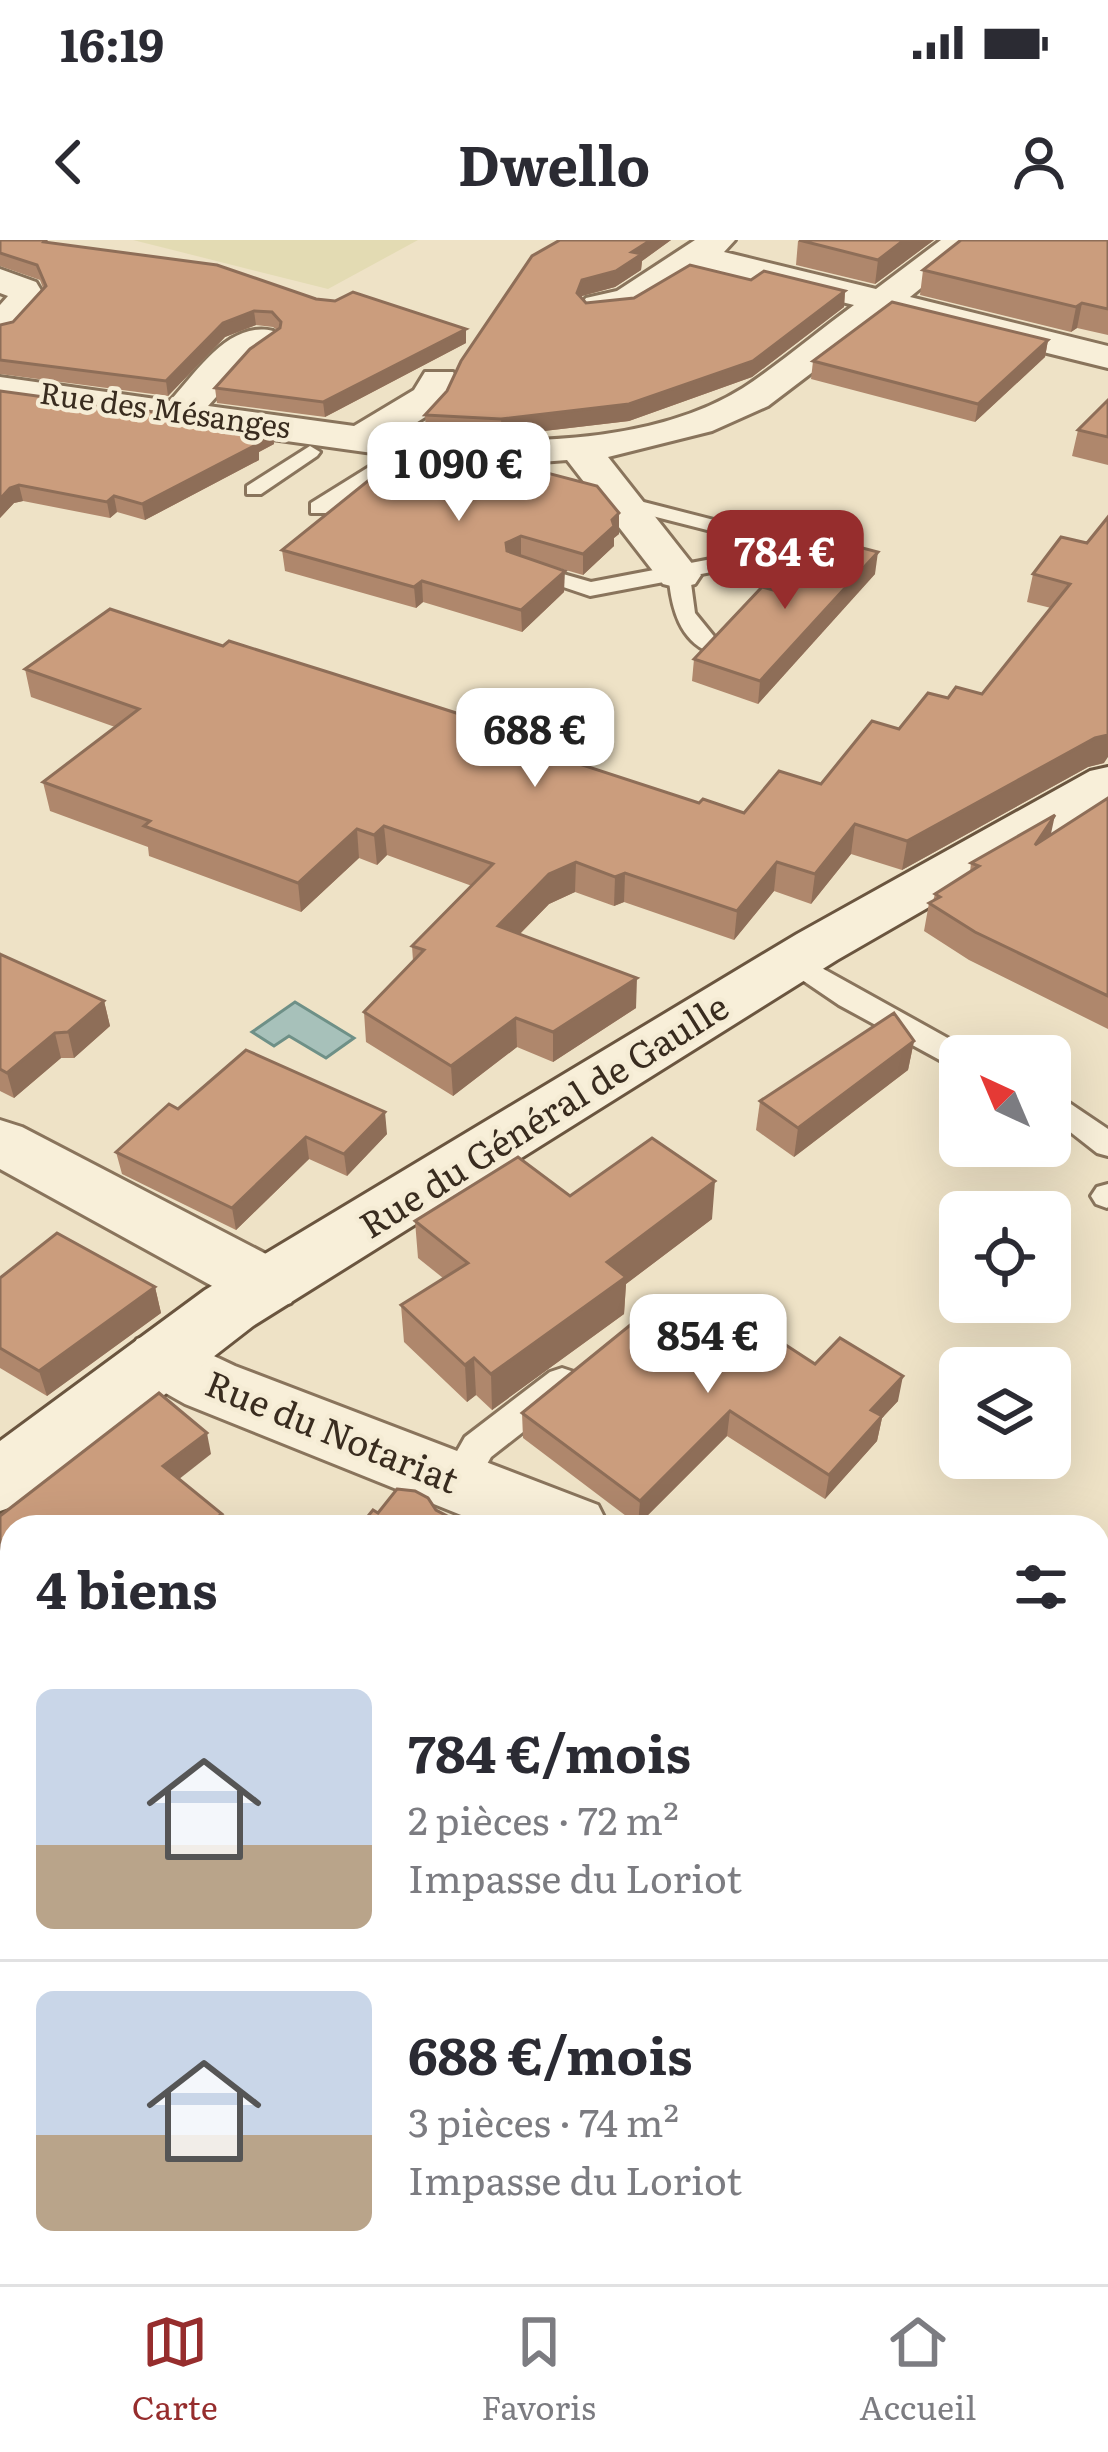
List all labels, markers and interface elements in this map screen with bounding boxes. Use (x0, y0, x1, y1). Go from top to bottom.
text: 16:19 (60, 9, 164, 76)
text: Dwello (458, 122, 650, 203)
icon: back (36, 129, 102, 195)
icon: person (1006, 129, 1072, 195)
street label: Rue des Mésanges (37, 369, 293, 447)
pin: 1 090 € (348, 422, 570, 524)
text: 1 090 € (394, 432, 524, 490)
pin: 784 € (701, 510, 869, 612)
text: 784 € (734, 520, 836, 578)
pin: 688 € (451, 688, 619, 790)
text: 688 € (483, 698, 587, 756)
street label: Rue du Général de Gaulle (348, 979, 737, 1249)
north arrow (939, 1035, 1071, 1167)
map controls (939, 1035, 1071, 1479)
button: locate (939, 1191, 1071, 1323)
pin: 854 € (624, 1294, 792, 1396)
text: 854 € (657, 1304, 759, 1362)
button: layers (939, 1347, 1071, 1479)
street label: Rue du Notariat (198, 1355, 468, 1505)
text: 4 biens (36, 1549, 217, 1625)
icon: filters (1008, 1554, 1074, 1620)
text: 784 €/mois (408, 1713, 691, 1789)
icon: home (132, 1737, 276, 1881)
text: 2 pièces · 72 m² (408, 1789, 679, 1847)
text: Impasse du Loriot (408, 1847, 742, 1905)
text: 688 €/mois (408, 2015, 692, 2091)
icon: home (132, 2039, 276, 2183)
text: 3 pièces · 74 m² (408, 2091, 679, 2149)
text: Impasse du Loriot (408, 2149, 742, 2207)
tab: Carte (132, 2309, 218, 2430)
tab: Favoris (481, 2309, 596, 2430)
tab: Accueil (859, 2309, 976, 2430)

